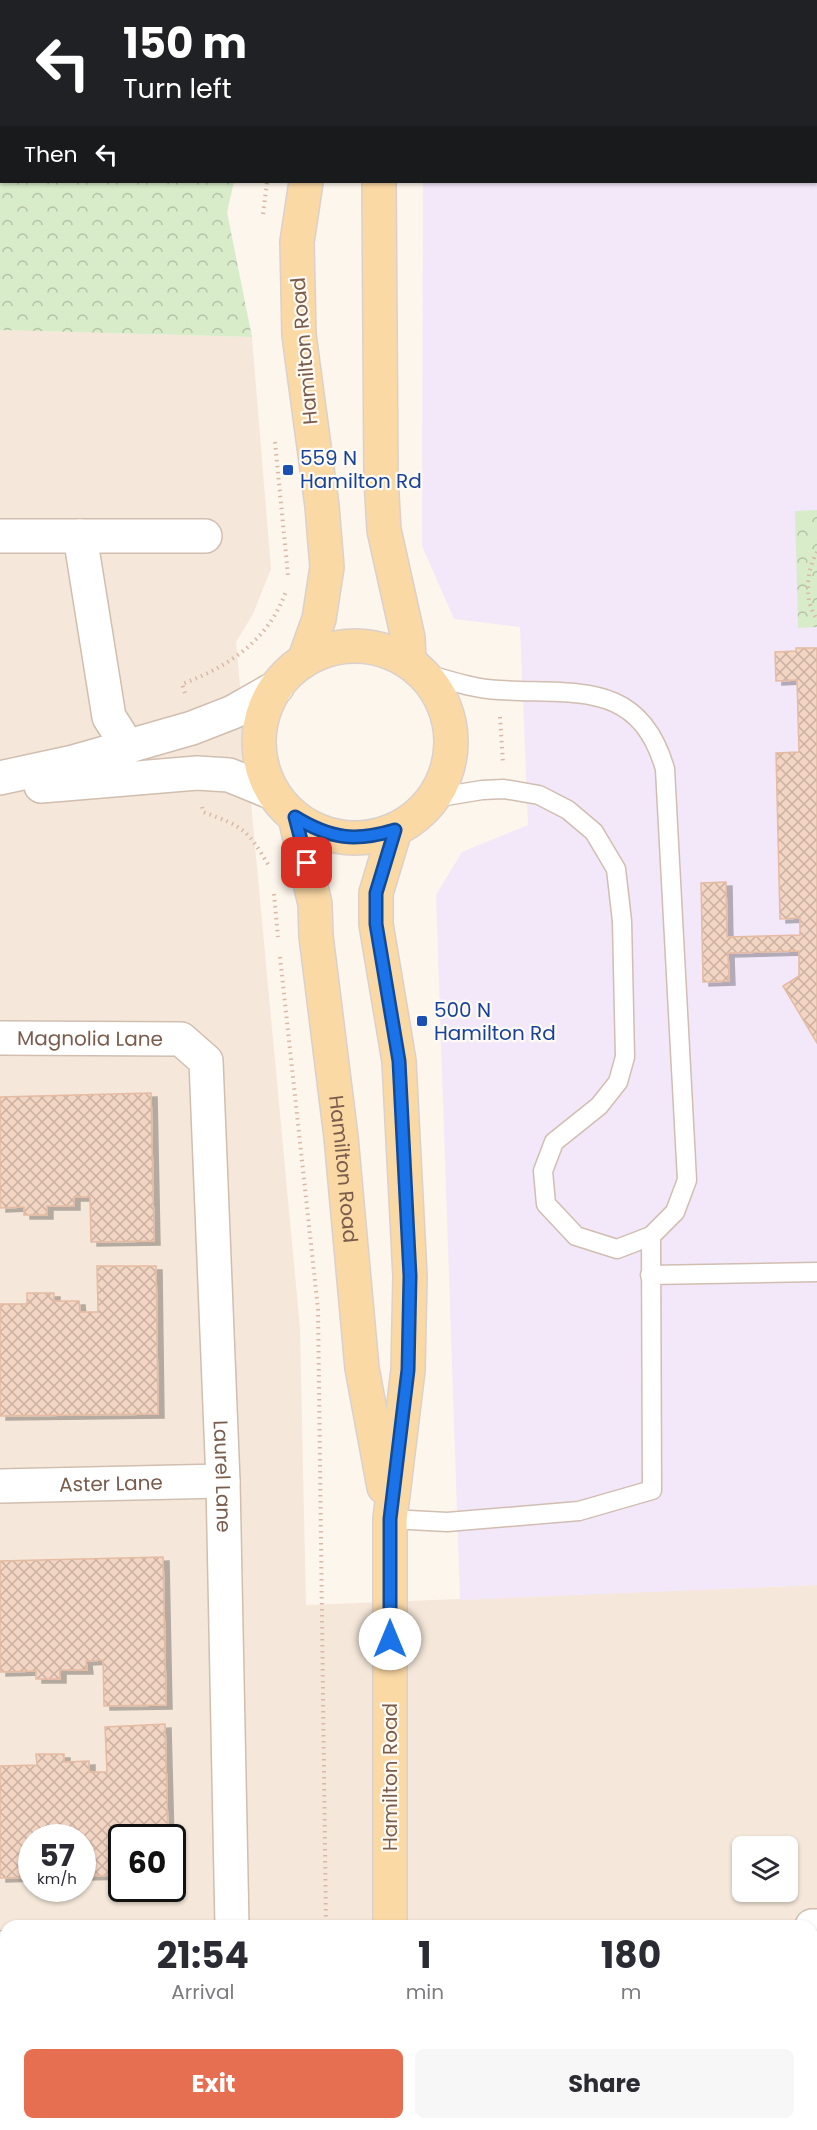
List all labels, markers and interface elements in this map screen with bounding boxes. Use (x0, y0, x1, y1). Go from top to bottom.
text: 150 m (123, 14, 247, 73)
icon: left (24, 24, 102, 102)
text: Turn left (123, 70, 232, 107)
icon: left (90, 138, 123, 171)
text: Then (24, 139, 78, 170)
street label: Hamilton Road (284, 276, 324, 426)
place label: 559 N Hamilton Rd (300, 444, 422, 495)
marker: 559 N Hamilton Rd (281, 463, 295, 477)
pin (281, 837, 332, 888)
icon: arrive (290, 846, 323, 879)
place label: 500 N Hamilton Rd (434, 996, 556, 1047)
marker: 500 N Hamilton Rd (415, 1014, 429, 1028)
street label: Magnolia Lane (17, 1024, 163, 1053)
street label: Hamilton Road (322, 1094, 365, 1244)
street label: Laurel Lane (207, 1420, 238, 1533)
street label: Aster Lane (59, 1468, 163, 1499)
position arrow (358, 1607, 422, 1671)
street label: Hamilton Road (376, 1703, 404, 1851)
speed limit sign: 60 (108, 1824, 186, 1902)
text: 57 (39, 1834, 75, 1877)
map controls (732, 1836, 798, 1902)
button: layers (732, 1836, 798, 1902)
text: km/h (37, 1868, 77, 1889)
text: 21:54 (157, 1930, 249, 1981)
text: 1 (418, 1930, 432, 1981)
text: 180 (601, 1930, 661, 1981)
text: Arrival (171, 1978, 234, 2006)
text: min (406, 1978, 444, 2006)
text: m (621, 1978, 641, 2006)
button: Exit (24, 2049, 403, 2118)
button: Share (415, 2049, 794, 2118)

